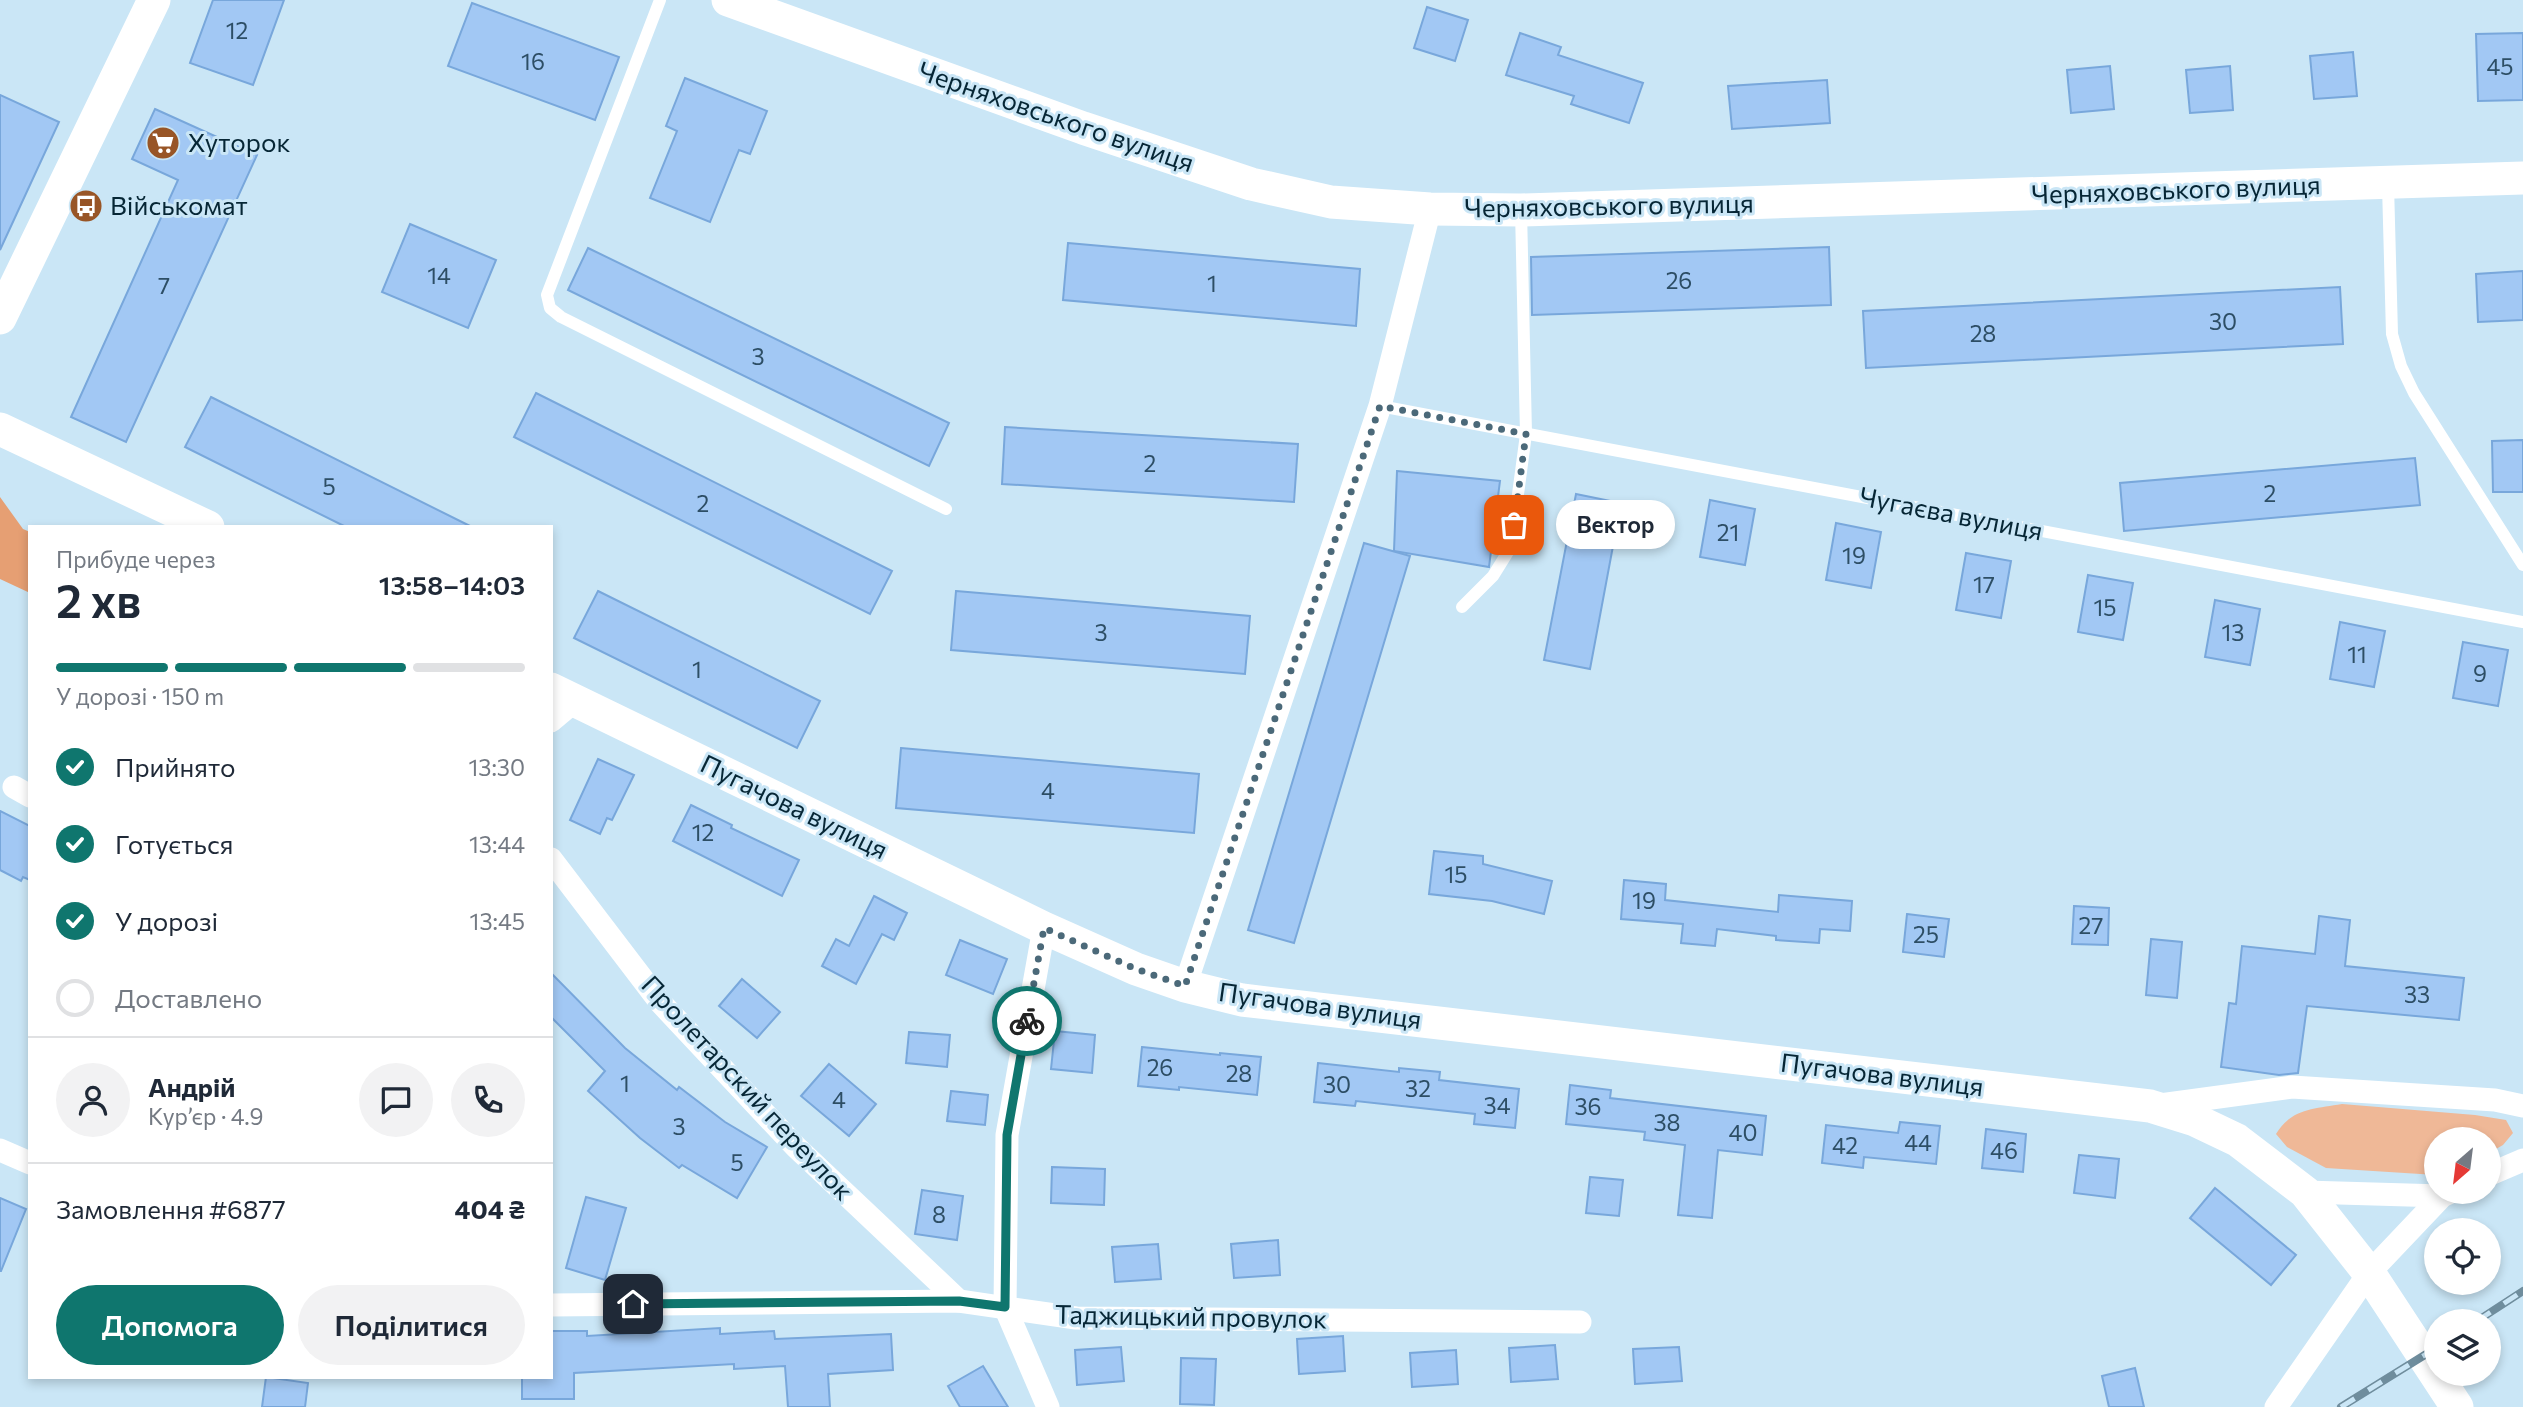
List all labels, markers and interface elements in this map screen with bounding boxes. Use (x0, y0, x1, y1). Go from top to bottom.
house number: 12 (226, 16, 248, 44)
house number: 16 (521, 47, 545, 75)
house number: 45 (2486, 52, 2514, 80)
street label: Черняховського вулиця (915, 54, 1198, 177)
supermarket icon: Хуторок (144, 124, 182, 162)
place label: Хуторок (188, 126, 291, 157)
street label: Черняховського вулиця (2031, 168, 2321, 209)
street label: Черняховського вулиця (1464, 186, 1754, 223)
bus stop icon: Військомат (67, 187, 105, 225)
place label: Військомат (110, 189, 248, 220)
house number: 14 (427, 261, 451, 289)
house number: 26 (1666, 266, 1692, 294)
house number: 1 (1207, 269, 1217, 297)
house number: 7 (158, 271, 170, 299)
house number: 30 (2209, 307, 2237, 335)
house number: 28 (1970, 319, 1996, 347)
house number: 3 (751, 342, 765, 370)
house number: 2 (1144, 449, 1156, 477)
house number: 5 (322, 472, 336, 500)
house number: 2 (2264, 479, 2276, 507)
street label: Чугаєва вулиця (1857, 480, 2046, 546)
house number: 2 (697, 489, 709, 517)
pin (1484, 495, 1544, 555)
callout: Вектор (1556, 500, 1675, 550)
icon: bag (1495, 506, 1533, 544)
text: Вектор (1576, 510, 1655, 538)
house number: 21 (1717, 518, 1739, 546)
house number: 19 (1842, 541, 1866, 569)
text: Прибуде через (56, 545, 216, 573)
text: 13:58–14:03 (379, 569, 525, 600)
house number: 17 (1973, 570, 1995, 598)
text: 2 хв (56, 571, 141, 627)
house number: 15 (2093, 593, 2117, 621)
house number: 3 (1094, 618, 1108, 646)
house number: 13 (2222, 618, 2244, 646)
house number: 11 (2347, 640, 2367, 668)
house number: 1 (692, 655, 702, 683)
house number: 9 (2473, 659, 2487, 687)
text: У дорозі · 150 m (56, 682, 224, 710)
street label: Пугачова вулиця (696, 747, 893, 864)
icon: check (56, 748, 94, 786)
text: Прийнято (115, 751, 236, 782)
text: 13:30 (468, 753, 525, 781)
house number: 4 (1041, 776, 1055, 804)
house number: 12 (692, 818, 714, 846)
icon: check (56, 825, 94, 863)
text: Готується (115, 828, 233, 859)
text: 13:44 (469, 830, 525, 858)
house number: 15 (1444, 860, 1468, 888)
house number: 19 (1632, 886, 1656, 914)
icon: check (56, 902, 94, 940)
text: У дорозі (115, 905, 218, 936)
text: 13:45 (470, 907, 525, 935)
house number: 27 (2079, 911, 2103, 939)
house number: 25 (1913, 920, 1939, 948)
street label: Пролетарский переулок (636, 968, 860, 1206)
street label: Пугачова вулиця (1217, 975, 1424, 1034)
house number: 33 (2404, 980, 2430, 1008)
text: Доставлено (115, 982, 262, 1013)
courier (992, 986, 1062, 1056)
icon: bike (1008, 1002, 1046, 1040)
street label: Пугачова вулиця (1779, 1046, 1985, 1101)
house number: 26 (1147, 1053, 1173, 1081)
house number: 28 (1226, 1059, 1252, 1087)
button: person (56, 1063, 130, 1137)
button: chat (359, 1063, 433, 1137)
button: phone (451, 1063, 525, 1137)
house number: 1 (620, 1069, 630, 1097)
house number: 30 (1323, 1070, 1351, 1098)
text: Андрій (148, 1071, 235, 1102)
house number: 32 (1405, 1074, 1431, 1102)
house number: 4 (832, 1085, 846, 1113)
house number: 34 (1484, 1091, 1511, 1119)
house number: 36 (1574, 1092, 1602, 1120)
text: Кур’єр · 4.9 (148, 1102, 263, 1130)
house number: 38 (1653, 1108, 1681, 1136)
house number: 3 (672, 1112, 686, 1140)
house number: 40 (1729, 1118, 1757, 1146)
north arrow (2424, 1127, 2501, 1204)
map controls (2424, 1127, 2501, 1386)
house number: 44 (1904, 1128, 1932, 1156)
house number: 42 (1832, 1131, 1858, 1159)
house number: 46 (1990, 1136, 2018, 1164)
house number: 5 (730, 1148, 744, 1176)
text: Замовлення #6877 (56, 1193, 286, 1224)
text: 404 ₴ (455, 1193, 525, 1224)
house number: 8 (932, 1200, 946, 1228)
button: locate (2424, 1218, 2501, 1295)
pin (603, 1274, 663, 1334)
button: Допомога (56, 1285, 284, 1365)
button: Поділитися (298, 1285, 525, 1365)
icon: home (614, 1285, 652, 1323)
street label: Таджицький провулок (1055, 1298, 1327, 1333)
button: layers (2424, 1309, 2501, 1386)

